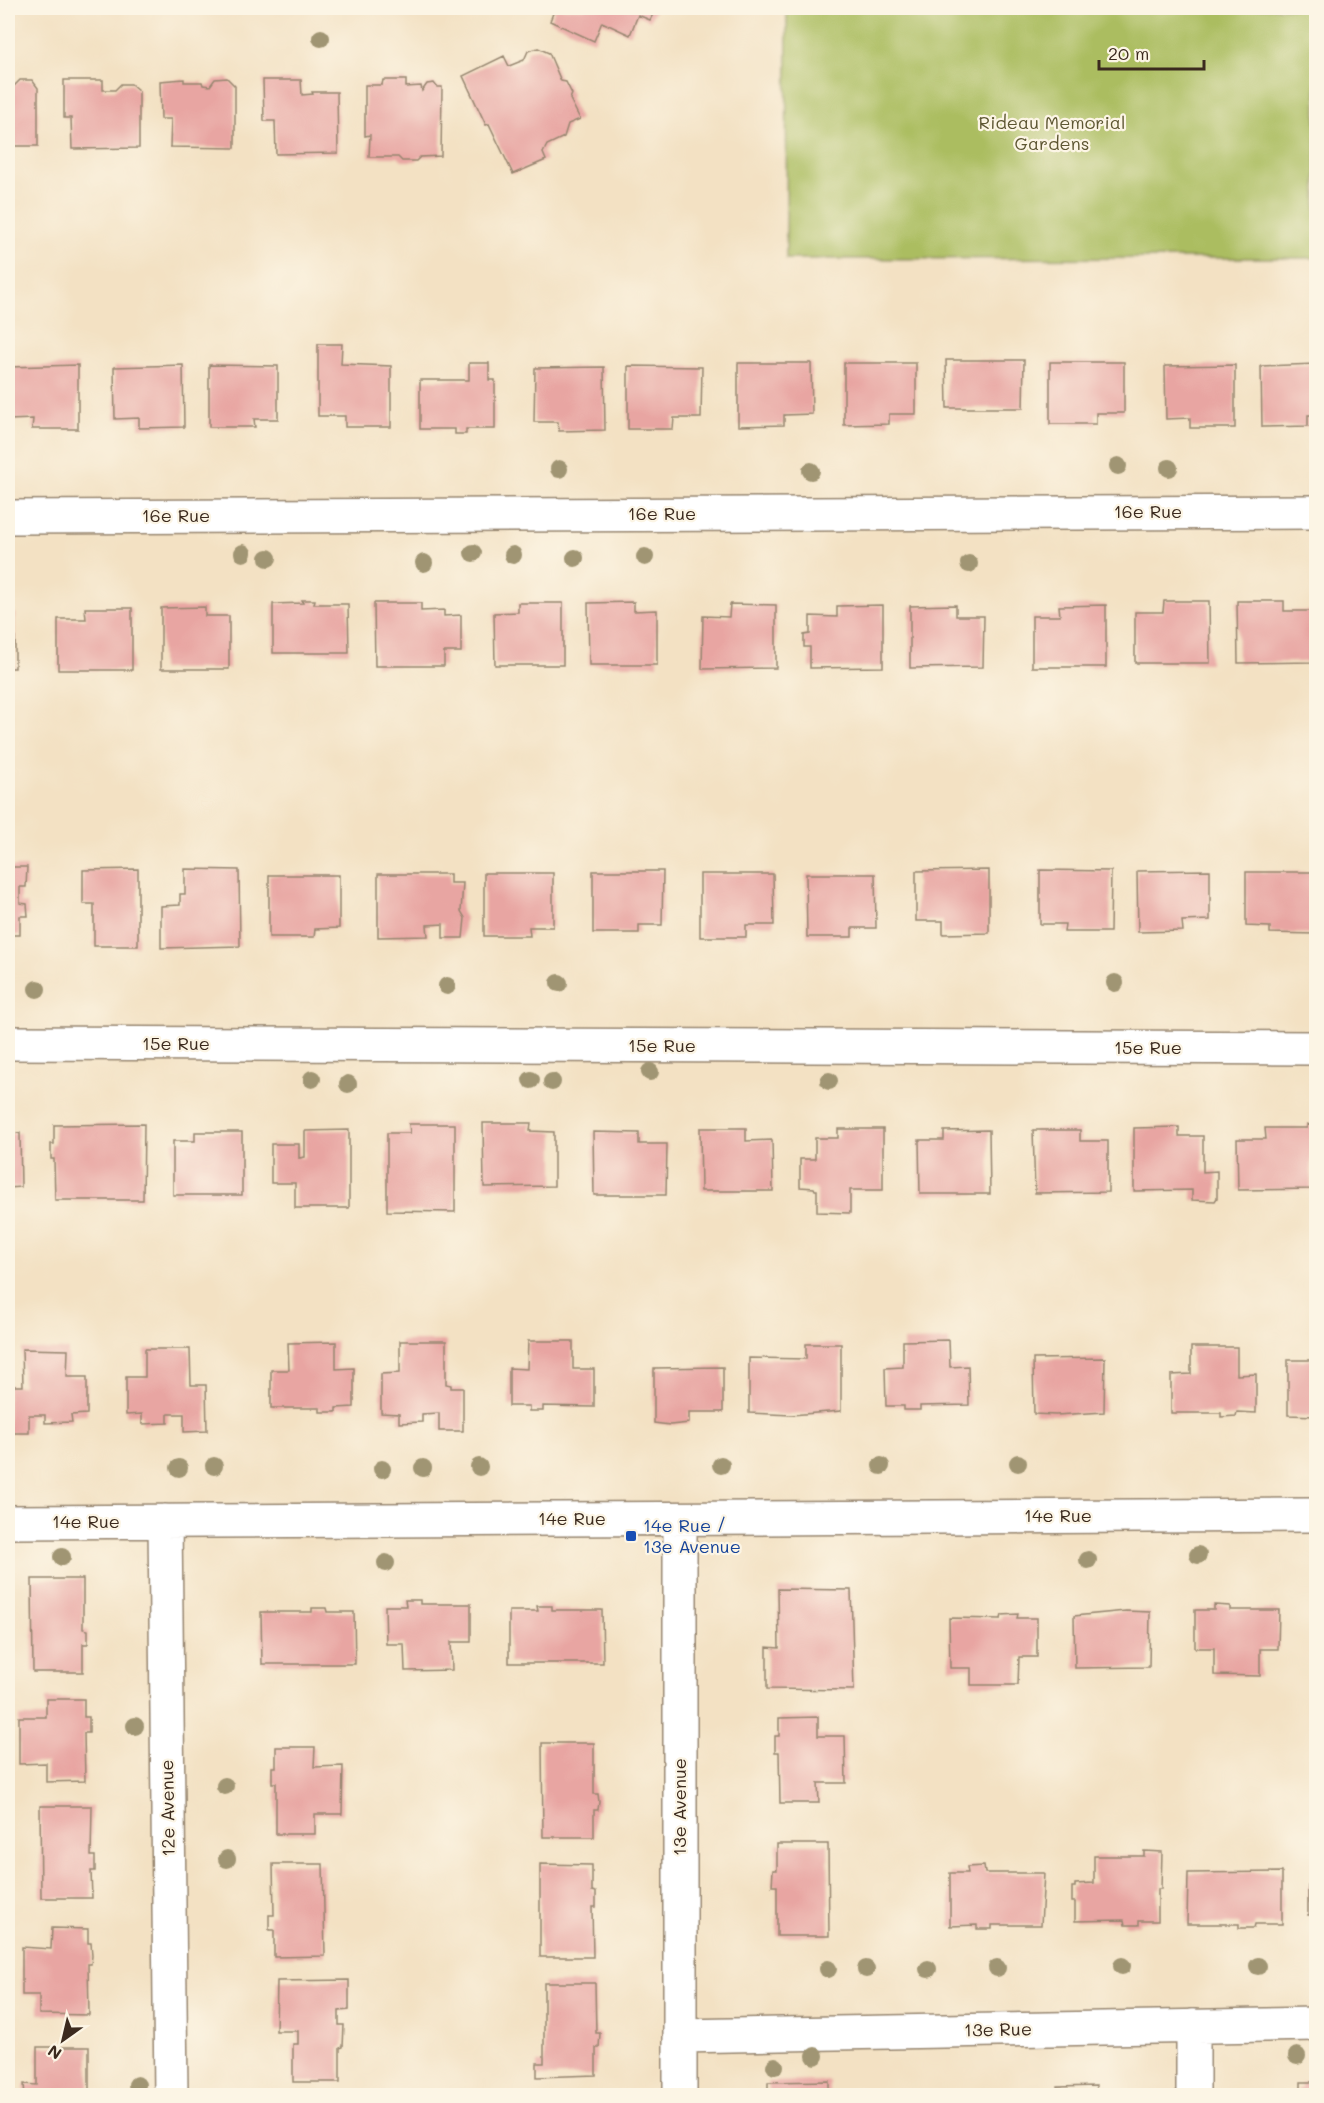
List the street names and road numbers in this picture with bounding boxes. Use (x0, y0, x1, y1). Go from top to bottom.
street label: 16e Rue (1114, 499, 1182, 523)
street label: 16e Rue (628, 501, 696, 525)
street label: 16e Rue (142, 503, 210, 527)
street label: 15e Rue (142, 1031, 210, 1055)
street label: 15e Rue (628, 1033, 696, 1057)
street label: 15e Rue (1114, 1035, 1182, 1059)
street label: 14e Rue (1024, 1503, 1092, 1527)
street label: 14e Rue (538, 1506, 606, 1530)
street label: 14e Rue (52, 1509, 120, 1533)
street label: 13e Avenue (667, 1758, 691, 1856)
street label: 12e Avenue (154, 1759, 180, 1857)
street label: 13e Rue (964, 2016, 1032, 2042)

